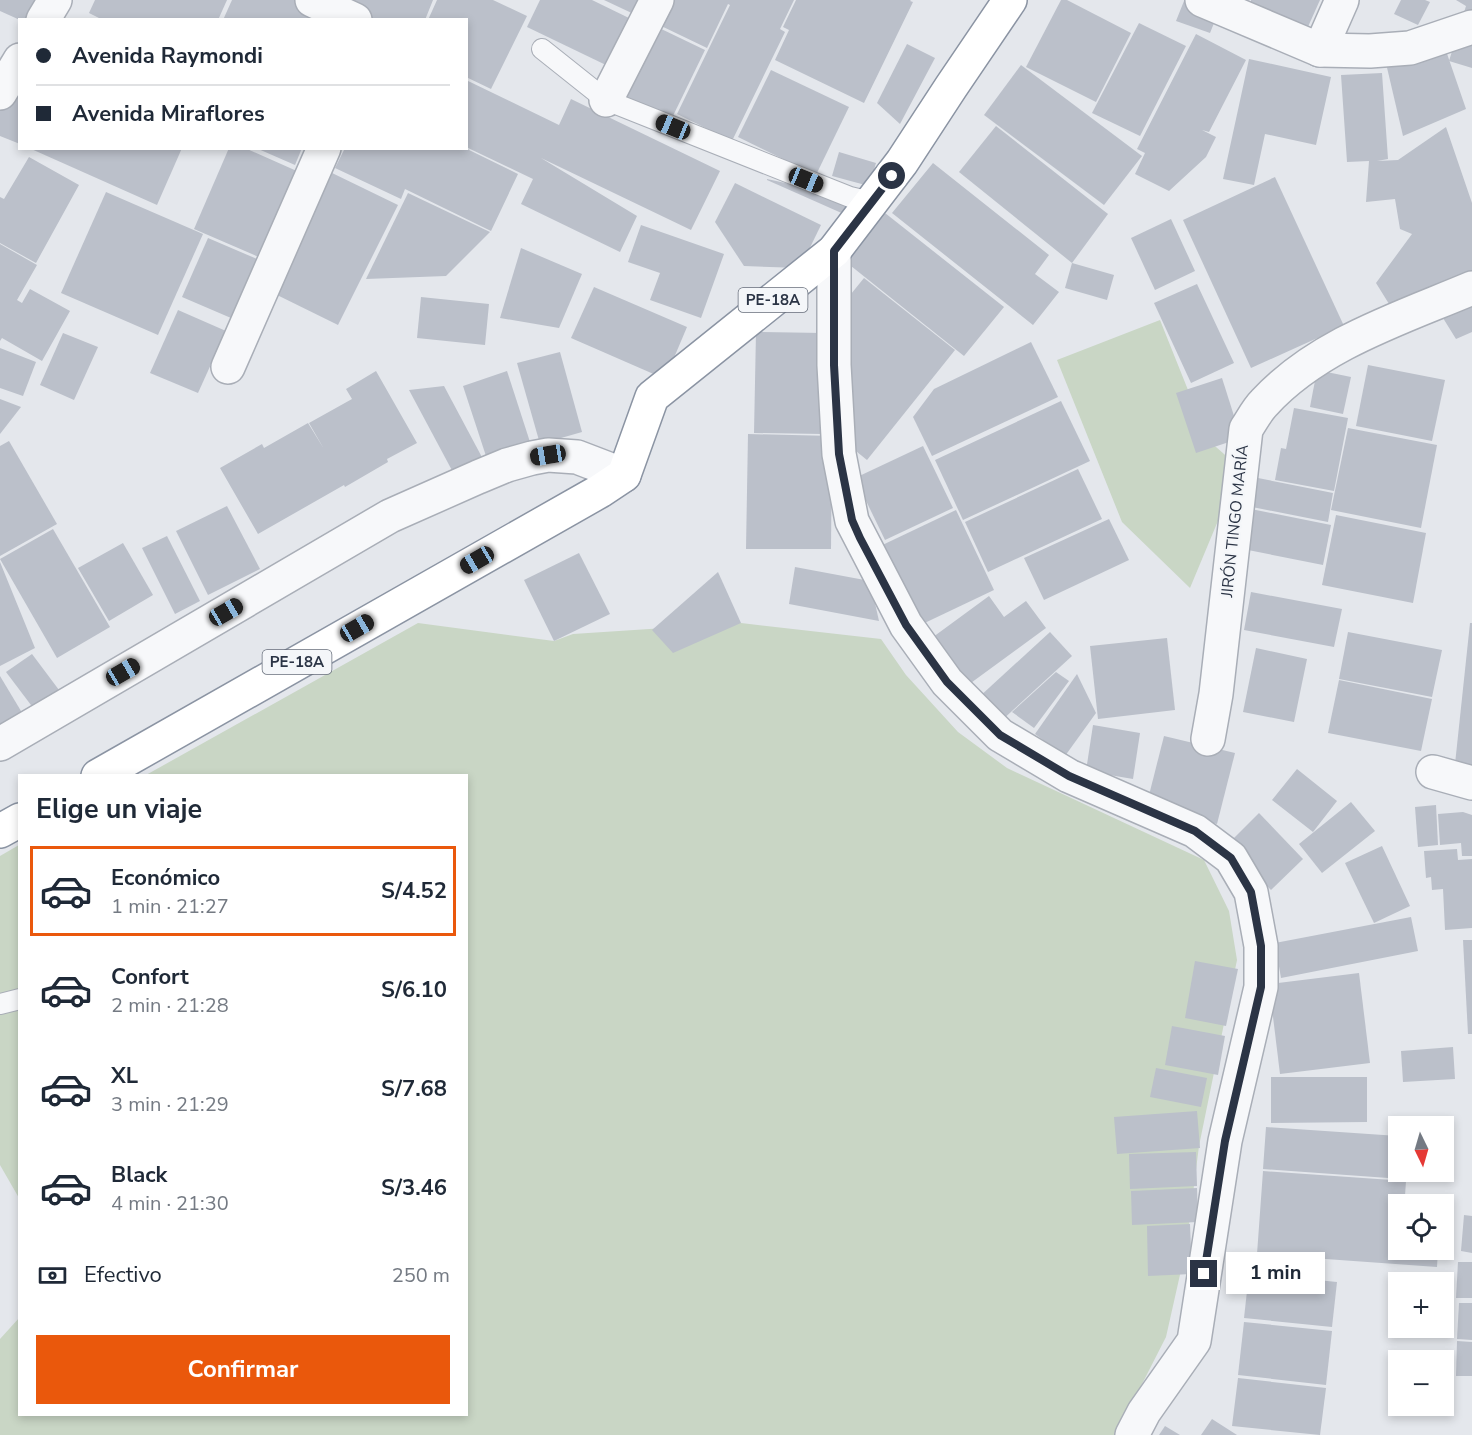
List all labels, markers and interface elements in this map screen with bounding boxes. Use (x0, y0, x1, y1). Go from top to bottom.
text: Avenida Raymondi (72, 41, 263, 71)
text: Avenida Miraflores (72, 99, 265, 129)
car (653, 112, 693, 142)
route start (878, 162, 905, 189)
car (786, 165, 826, 195)
road number: PE-18A (738, 288, 808, 312)
car (529, 443, 567, 467)
street label: JIRÓN TINGO MARÍA (1216, 443, 1254, 599)
car (457, 543, 497, 577)
car (206, 595, 246, 629)
car (337, 611, 377, 645)
road number: PE-18A (262, 650, 332, 674)
car (103, 655, 143, 689)
text: Elige un viaje (36, 791, 202, 828)
text: Económico (111, 863, 220, 893)
icon: car (39, 864, 93, 918)
text: S/4.52 (381, 876, 447, 906)
text: 1 min · 21:27 (111, 893, 229, 920)
text: Confort (111, 962, 189, 992)
icon: car (39, 963, 93, 1017)
text: S/6.10 (381, 975, 447, 1005)
text: 2 min · 21:28 (111, 992, 229, 1019)
text: XL (111, 1061, 138, 1091)
icon: car (39, 1062, 93, 1116)
text: S/7.68 (381, 1074, 447, 1104)
text: 3 min · 21:29 (111, 1091, 229, 1118)
north arrow (1388, 1116, 1454, 1182)
map controls (1388, 1116, 1454, 1416)
text: Black (111, 1160, 167, 1190)
icon: car (39, 1161, 93, 1215)
text: S/3.46 (381, 1173, 447, 1203)
text: 4 min · 21:30 (111, 1190, 229, 1217)
button: locate (1388, 1194, 1454, 1260)
callout: 1 min (1225, 1253, 1324, 1295)
icon: cash (36, 1259, 69, 1292)
text: 1 min (1250, 1259, 1301, 1286)
text: Efectivo (84, 1260, 162, 1290)
route end (1190, 1260, 1217, 1287)
text: 250 m (392, 1262, 450, 1289)
button: + (1388, 1272, 1454, 1338)
button: Confirmar (36, 1335, 450, 1404)
button: − (1388, 1350, 1454, 1416)

